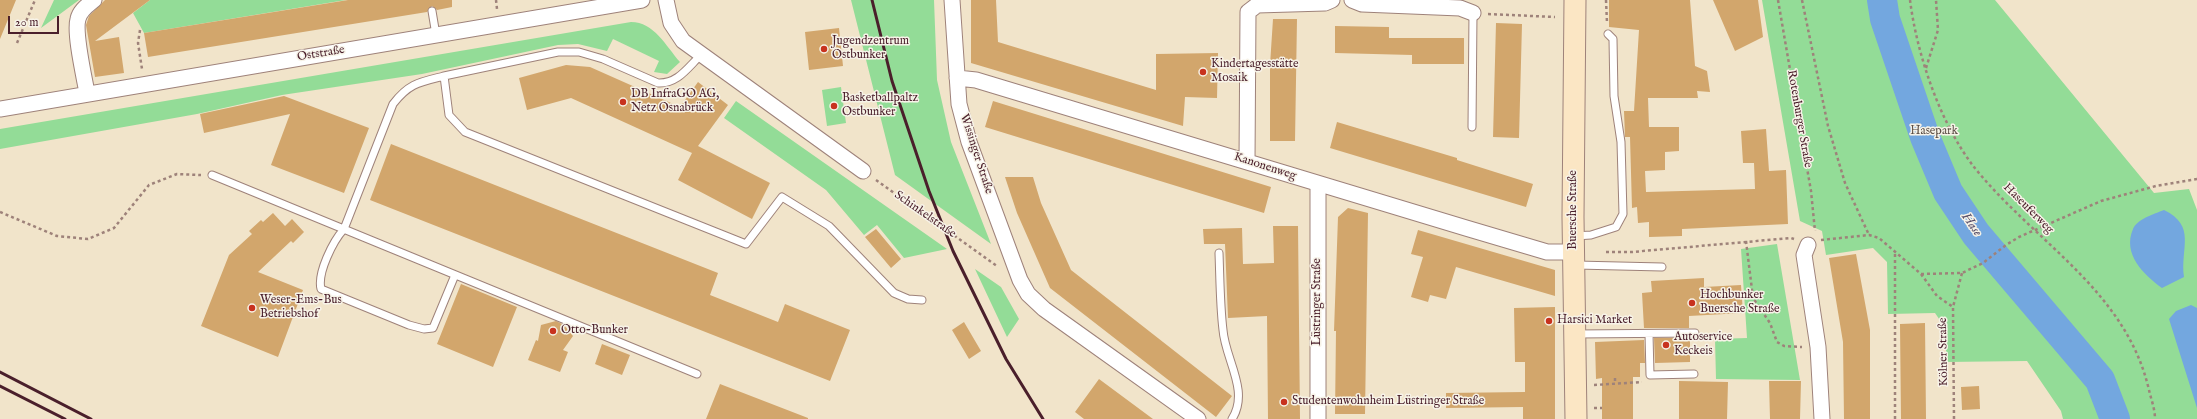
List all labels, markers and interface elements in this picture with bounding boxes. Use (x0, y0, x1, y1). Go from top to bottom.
scale bar (10, 8, 61, 34)
text: 20 m (15, 15, 38, 30)
place label: Jugendzentrum Ostbunker (832, 35, 909, 63)
street label: Oststraße (296, 43, 346, 65)
marker: Jugendzentrum Ostbunker (819, 44, 829, 54)
place label: Kindertagesstätte Mosaik (1211, 58, 1298, 86)
marker: Kindertagesstätte Mosaik (1198, 67, 1208, 77)
street label: Rotenburger Straße (1783, 69, 1815, 169)
place label: DB InfraGO AG, Netz Osnabrück (631, 88, 719, 116)
place label: Basketballpaltz Ostbunker (842, 92, 918, 120)
marker: DB InfraGO AG, Netz Osnabrück (618, 97, 628, 107)
marker: Basketballpaltz Ostbunker (829, 101, 839, 111)
street label: Wissinger Straße (956, 112, 996, 196)
park label: Hasepark (1910, 125, 1958, 139)
street label: Kanonenweg (1232, 150, 1298, 184)
street label: Buersche Straße (1567, 170, 1581, 250)
street label: Haseuferweg (2000, 181, 2056, 237)
street label: Schinkelstraße (891, 188, 959, 242)
water label: Hase (1957, 210, 1985, 240)
street label: Lüstringer Straße (1311, 258, 1325, 346)
place label: Hochbunker Buersche Straße (1700, 289, 1779, 317)
place label: Weser-Ems-Bus Betriebshof (260, 294, 342, 322)
marker: Hochbunker Buersche Straße (1687, 298, 1697, 308)
marker: Weser-Ems-Bus Betriebshof (247, 303, 257, 313)
place label: Harsici Market (1557, 314, 1632, 328)
marker: Harsici Market (1544, 316, 1554, 326)
street label: Kölner Straße (1936, 317, 1952, 387)
place label: Otto-Bunker (561, 324, 628, 338)
marker: Otto-Bunker (548, 326, 558, 336)
place label: Autoservice Keckeis (1674, 331, 1732, 359)
marker: Autoservice Keckeis (1661, 340, 1671, 350)
place label: Studentenwohnheim Lüstringer Straße (1292, 395, 1484, 409)
marker: Studentenwohnheim Lüstringer Straße (1279, 397, 1289, 407)

